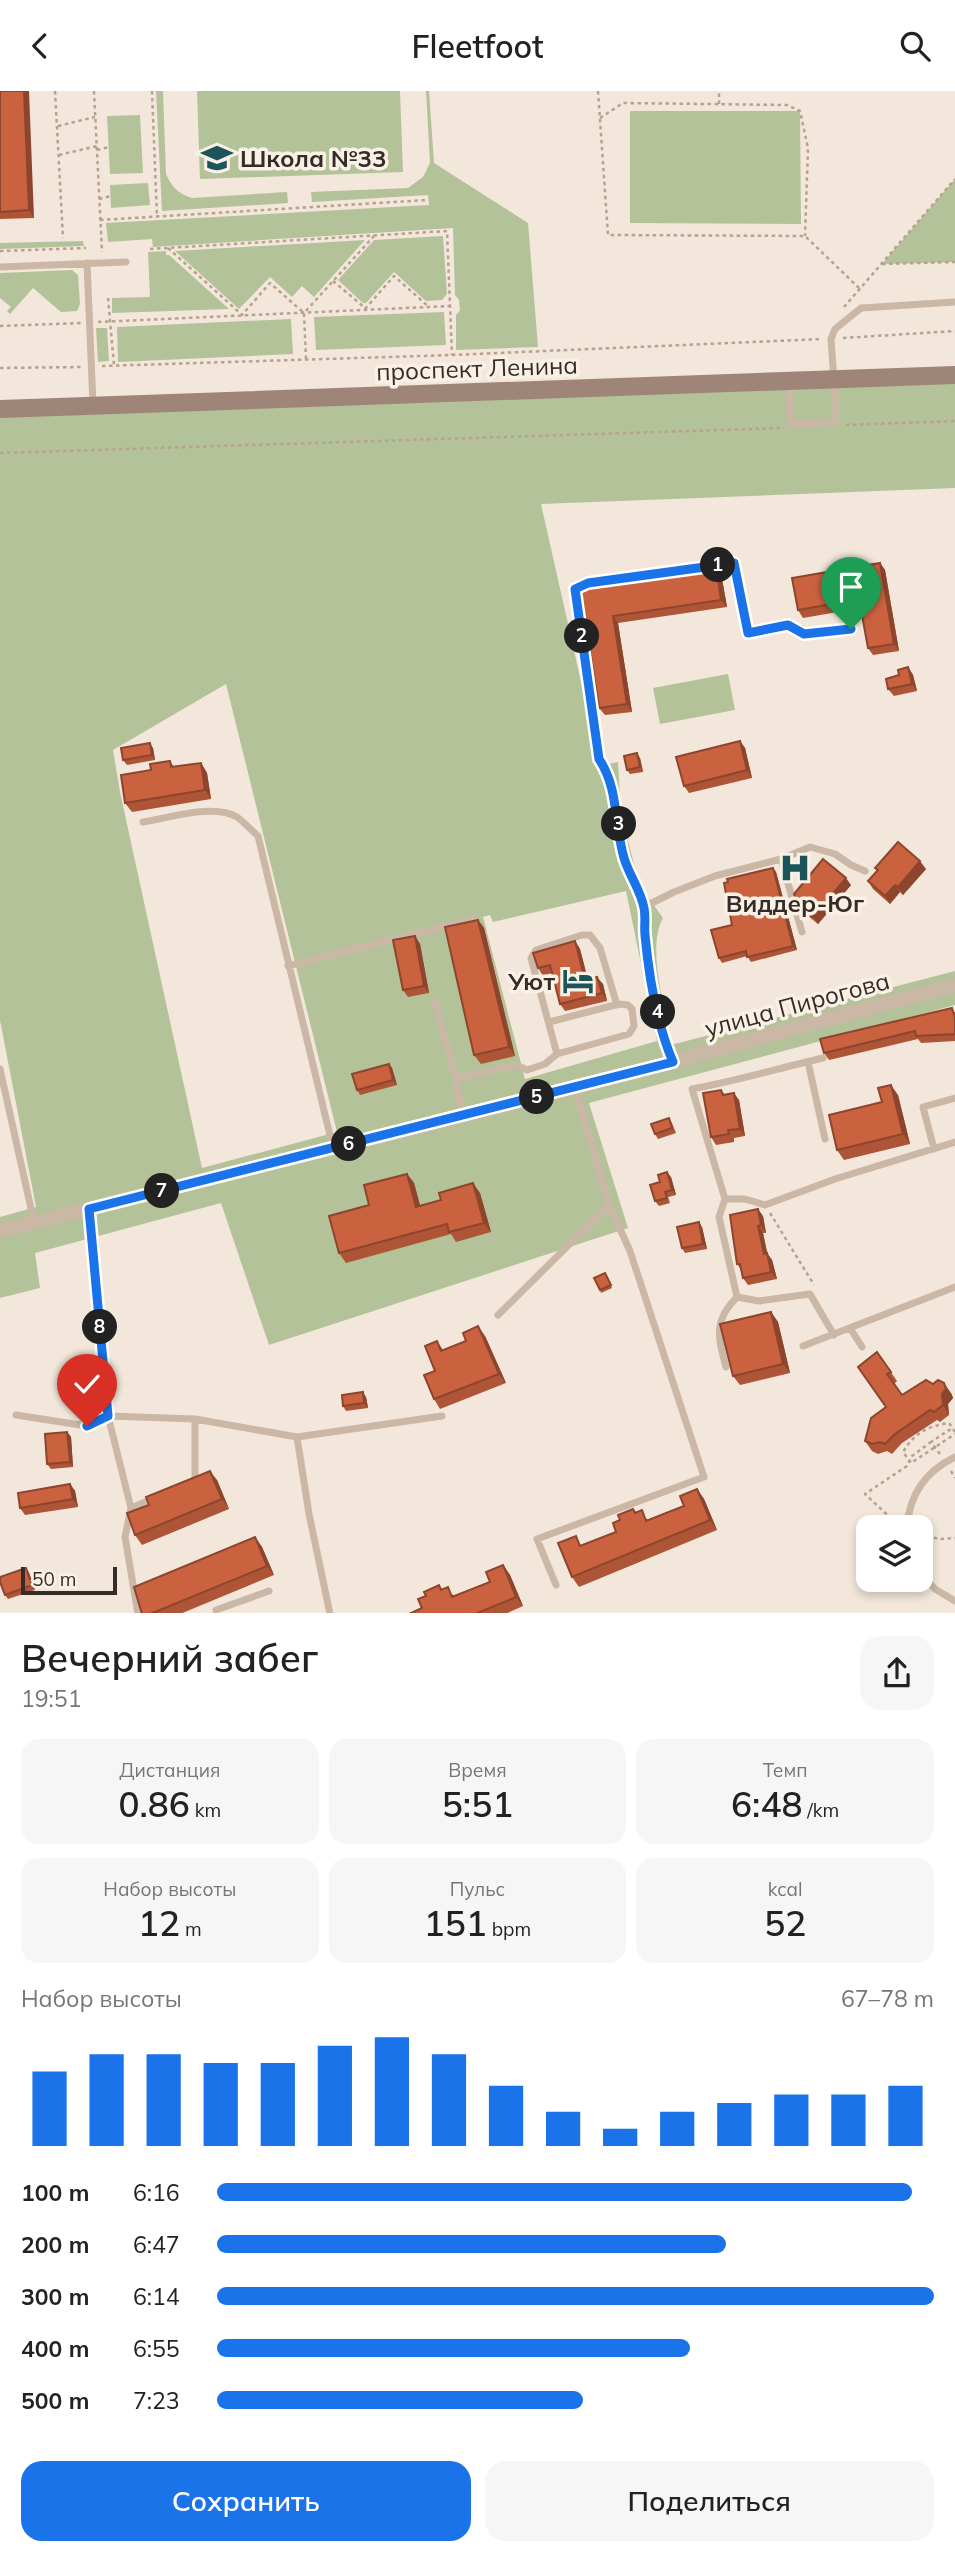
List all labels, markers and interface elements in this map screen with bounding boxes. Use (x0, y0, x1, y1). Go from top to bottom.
text: Fleetfoot (411, 26, 544, 66)
icon: back (21, 27, 59, 65)
icon: search (896, 27, 934, 65)
school or university icon: Школа №33 (200, 141, 234, 175)
place label: Школа №33 (240, 143, 386, 173)
street label: проспект Ленина (376, 349, 578, 387)
pin: 1 (700, 547, 736, 582)
text: 1 (712, 552, 723, 576)
pin (821, 557, 881, 629)
icon: arrive (832, 568, 870, 606)
pin: 2 (564, 619, 600, 653)
text: 2 (576, 623, 587, 647)
pin: 3 (602, 807, 636, 841)
text: 3 (613, 811, 624, 835)
hospital icon: Виддер-Юг (778, 851, 812, 885)
place label: Виддер-Юг (726, 888, 864, 918)
hotel icon: Уют (561, 964, 595, 998)
street label: улица Пирогова (701, 965, 893, 1043)
place label: Уют (507, 966, 555, 996)
pin: 4 (640, 995, 676, 1030)
text: 4 (652, 999, 663, 1023)
pin: 5 (520, 1079, 554, 1115)
text: 5 (531, 1084, 542, 1108)
pin: 6 (332, 1127, 366, 1161)
text: 6 (343, 1131, 354, 1155)
pin: 7 (144, 1173, 180, 1209)
text: 7 (156, 1178, 167, 1202)
pin: 8 (82, 1309, 118, 1345)
text: 8 (94, 1314, 105, 1338)
pin (57, 1354, 117, 1426)
icon: check (68, 1365, 106, 1403)
map controls (856, 1515, 933, 1592)
button: layers (856, 1515, 933, 1592)
scale bar (21, 1565, 117, 1596)
text: 50 m (32, 1567, 76, 1591)
text: Вечерний забег (21, 1634, 318, 1682)
button: share (860, 1636, 934, 1710)
text: 19:51 (21, 1684, 81, 1713)
text: Дистанция (119, 1758, 220, 1782)
text: Время (448, 1758, 507, 1782)
text: Темп (763, 1758, 807, 1782)
text: 0.86 (118, 1782, 190, 1826)
text: 5:51 (442, 1782, 513, 1826)
text: 6:48 (731, 1782, 802, 1826)
text: km (190, 1798, 221, 1822)
text: /km (802, 1798, 839, 1822)
text: Набор высоты (103, 1877, 236, 1901)
text: Пульс (450, 1877, 505, 1901)
text: kcal (768, 1877, 803, 1901)
text: 12 (138, 1901, 180, 1945)
text: 151 (424, 1901, 487, 1945)
text: 52 (764, 1901, 806, 1945)
text: m (180, 1917, 202, 1941)
text: bpm (487, 1917, 531, 1941)
text: Набор высоты (21, 1984, 182, 2013)
text: 67–78 m (841, 1984, 934, 2013)
text: 100 m (21, 2178, 89, 2207)
text: 6:16 (133, 2178, 180, 2207)
text: 200 m (21, 2230, 89, 2259)
text: 6:47 (133, 2230, 180, 2259)
text: 300 m (21, 2282, 89, 2311)
text: 6:14 (133, 2282, 180, 2311)
text: 400 m (21, 2334, 89, 2363)
text: 6:55 (133, 2334, 180, 2363)
text: 500 m (21, 2386, 89, 2415)
text: 7:23 (133, 2386, 180, 2415)
button: Сохранить (21, 2461, 471, 2541)
button: Поделиться (485, 2461, 934, 2541)

